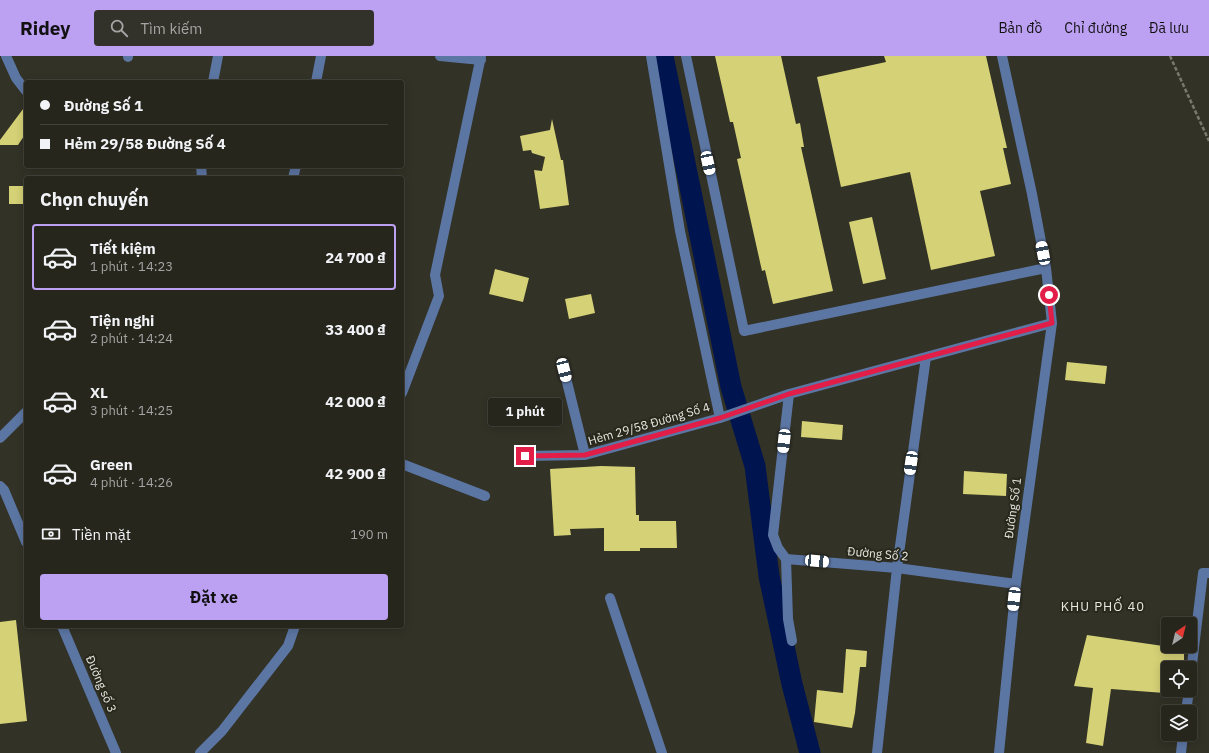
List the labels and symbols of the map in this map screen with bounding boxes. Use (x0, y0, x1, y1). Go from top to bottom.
car (700, 150, 716, 176)
car (1035, 240, 1051, 266)
route start (1040, 286, 1058, 304)
car (555, 357, 573, 383)
callout: 1 phút (488, 398, 562, 426)
street label: Hẻm 29/58 Đường Số 4 (586, 399, 711, 448)
car (777, 428, 791, 454)
route end (516, 447, 534, 465)
car (903, 450, 919, 476)
street label: Đường Số 1 (1001, 477, 1024, 539)
street label: Đường Số 2 (847, 543, 909, 564)
car (805, 554, 829, 568)
car (1007, 586, 1021, 612)
district label: KHU PHỐ 40 (1061, 596, 1145, 615)
north arrow (1161, 617, 1197, 653)
street label: Đường số 3 (83, 653, 120, 714)

